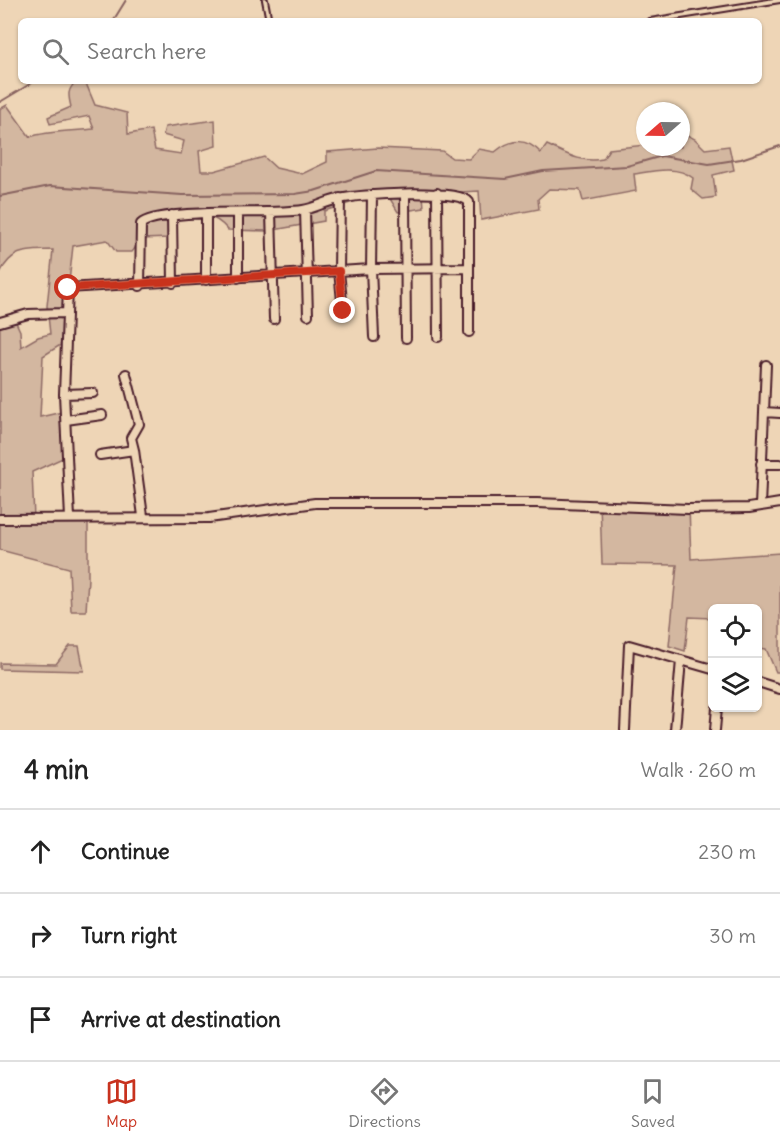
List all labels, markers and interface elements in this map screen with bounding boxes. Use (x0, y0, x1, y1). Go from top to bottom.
search box (18, 18, 762, 84)
icon: search (39, 35, 72, 68)
text: Search here (87, 37, 206, 65)
north arrow (636, 102, 690, 156)
route start (54, 274, 80, 300)
route end (329, 297, 355, 323)
map controls (708, 604, 762, 712)
button: locate (708, 604, 762, 658)
button: layers (708, 658, 762, 712)
text: 4 min (24, 753, 89, 786)
text: Walk · 260 m (640, 757, 756, 782)
icon: ahead (24, 835, 57, 868)
text: Continue (81, 837, 170, 865)
text: 230 m (698, 839, 756, 864)
icon: right (24, 919, 57, 952)
text: Turn right (81, 921, 177, 949)
text: 30 m (709, 923, 756, 948)
icon: arrive (24, 1003, 57, 1036)
text: Arrive at destination (81, 1005, 281, 1033)
tab: Map (105, 1075, 138, 1131)
tab: Directions (348, 1075, 421, 1131)
tab: Saved (631, 1075, 675, 1131)

